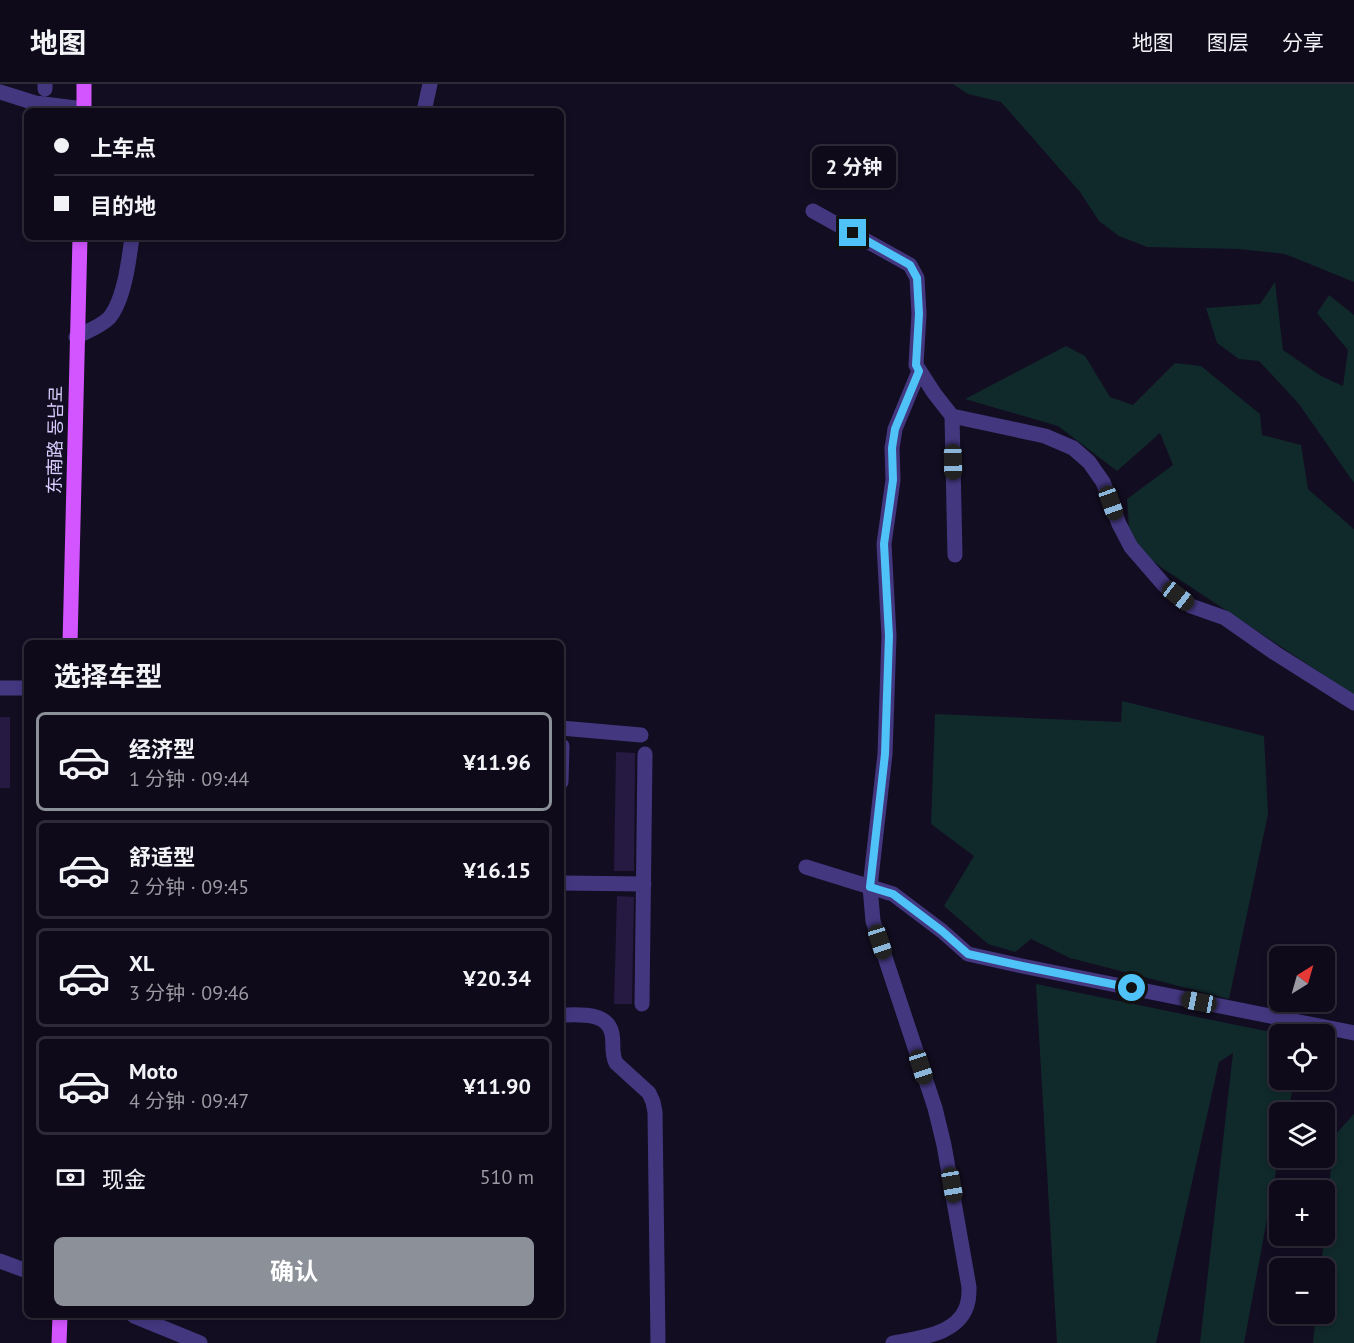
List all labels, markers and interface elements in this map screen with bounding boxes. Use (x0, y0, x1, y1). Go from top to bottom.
text: 地图 (30, 24, 86, 61)
text: 地图 (1132, 29, 1174, 56)
text: 图层 (1207, 29, 1249, 56)
text: 分享 (1282, 29, 1324, 56)
text: 上车点 (90, 134, 156, 162)
callout: 2 分钟 (811, 146, 895, 188)
text: 2 分钟 (826, 154, 882, 180)
text: 目的地 (90, 192, 156, 220)
route end (839, 219, 866, 246)
street label: 东南路 동남로 (43, 386, 67, 494)
car (944, 444, 962, 480)
car (1096, 483, 1126, 523)
car (1158, 578, 1198, 614)
text: 选择车型 (54, 659, 162, 693)
icon: car (57, 735, 111, 789)
text: 经济型 (129, 735, 195, 763)
text: ¥11.96 (463, 748, 531, 776)
text: 1 分钟 · 09:44 (129, 766, 249, 792)
icon: car (57, 843, 111, 897)
text: 舒适型 (129, 843, 195, 871)
text: ¥16.15 (463, 856, 531, 884)
text: 2 分钟 · 09:45 (129, 874, 249, 900)
car (866, 922, 894, 962)
north arrow (1269, 946, 1335, 1012)
map controls (1269, 946, 1335, 1324)
text: XL (129, 949, 154, 977)
icon: car (57, 951, 111, 1005)
text: ¥20.34 (463, 964, 531, 992)
route start (1118, 974, 1145, 1001)
text: 3 分钟 · 09:46 (129, 980, 249, 1006)
car (1180, 990, 1218, 1014)
button: locate (1269, 1024, 1335, 1090)
car (907, 1047, 935, 1087)
text: Moto (129, 1057, 178, 1085)
icon: car (57, 1059, 111, 1113)
text: ¥11.90 (463, 1072, 531, 1100)
text: 4 分钟 · 09:47 (129, 1088, 249, 1114)
button: layers (1269, 1102, 1335, 1168)
icon: cash (54, 1161, 87, 1194)
text: 510 m (480, 1164, 534, 1190)
text: 现金 (102, 1165, 146, 1193)
car (940, 1166, 964, 1204)
button: + (1269, 1180, 1335, 1246)
button: 确认 (54, 1237, 534, 1306)
button: − (1269, 1258, 1335, 1324)

